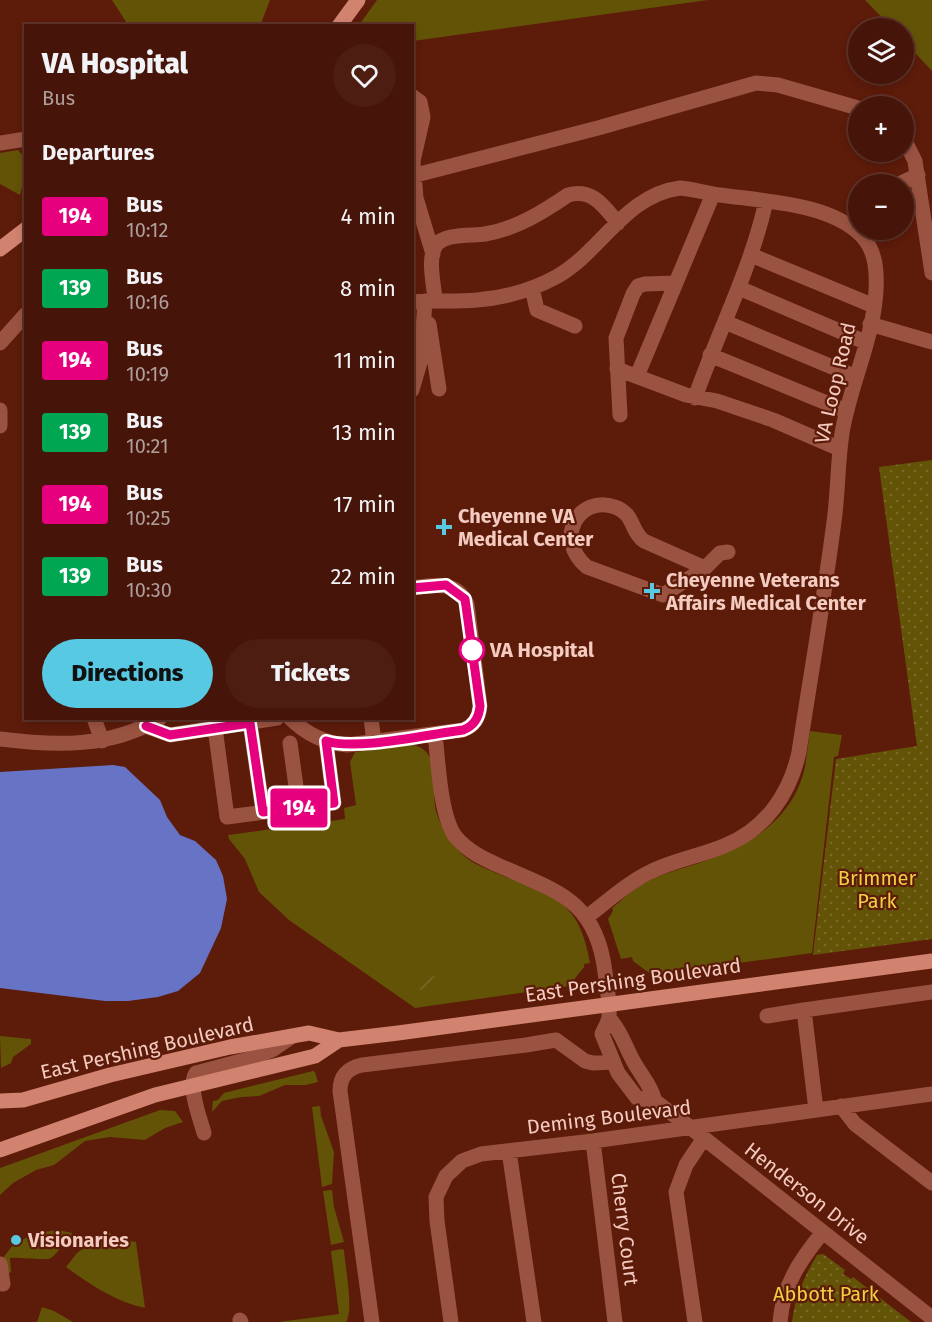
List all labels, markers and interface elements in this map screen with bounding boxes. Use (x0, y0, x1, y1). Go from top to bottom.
map controls (848, 18, 914, 240)
button: layers (848, 18, 914, 84)
button: heart (333, 44, 396, 107)
text: VA Hospital (42, 47, 188, 80)
text: Bus (42, 86, 75, 110)
button: + (848, 96, 914, 162)
text: Departures (42, 139, 154, 166)
button: − (848, 174, 914, 240)
text: Bus (126, 191, 163, 218)
text: 194 (58, 203, 92, 229)
text: 4 min (341, 203, 396, 230)
text: 10:12 (126, 218, 168, 242)
text: Bus (126, 263, 163, 290)
text: 139 (59, 275, 91, 301)
text: 8 min (340, 275, 396, 302)
text: 10:16 (126, 290, 169, 314)
street label: VA Loop Road (809, 320, 861, 446)
text: Bus (126, 335, 163, 362)
text: 194 (58, 347, 92, 373)
text: 11 min (333, 347, 396, 374)
text: 10:19 (126, 362, 169, 386)
text: Bus (126, 407, 163, 434)
text: 139 (59, 419, 91, 445)
text: 13 min (332, 419, 396, 446)
text: 10:21 (126, 434, 169, 458)
text: Bus (126, 479, 163, 506)
text: 194 (58, 491, 92, 517)
text: 17 min (333, 491, 396, 518)
place label: Cheyenne VA Medical Center (458, 504, 594, 551)
text: 10:25 (126, 506, 171, 530)
marker: Cheyenne VA Medical Center (435, 518, 453, 536)
text: Bus (126, 551, 163, 578)
text: 139 (59, 563, 91, 589)
text: 22 min (330, 563, 396, 590)
place label: Cheyenne Veterans Affairs Medical Center (665, 568, 867, 615)
text: 10:30 (126, 578, 172, 602)
marker: Cheyenne Veterans Affairs Medical Center (643, 582, 661, 600)
marker: VA Hospital (459, 637, 485, 663)
place label: VA Hospital (489, 638, 594, 662)
button: Directions (42, 639, 213, 708)
button: Tickets (225, 639, 396, 708)
line badge: 194 (264, 788, 334, 828)
text: 194 (282, 795, 316, 821)
park label: Brimmer Park (838, 866, 916, 913)
street label: East Pershing Boulevard (523, 953, 743, 1007)
street label: East Pershing Boulevard (38, 1012, 256, 1084)
street label: Deming Boulevard (525, 1095, 693, 1139)
street label: Henderson Drive (740, 1137, 874, 1249)
street label: Cherry Court (606, 1171, 644, 1287)
place label: Visionaries (27, 1228, 129, 1252)
marker: Visionaries (9, 1233, 23, 1247)
park label: Abbott Park (773, 1282, 880, 1306)

